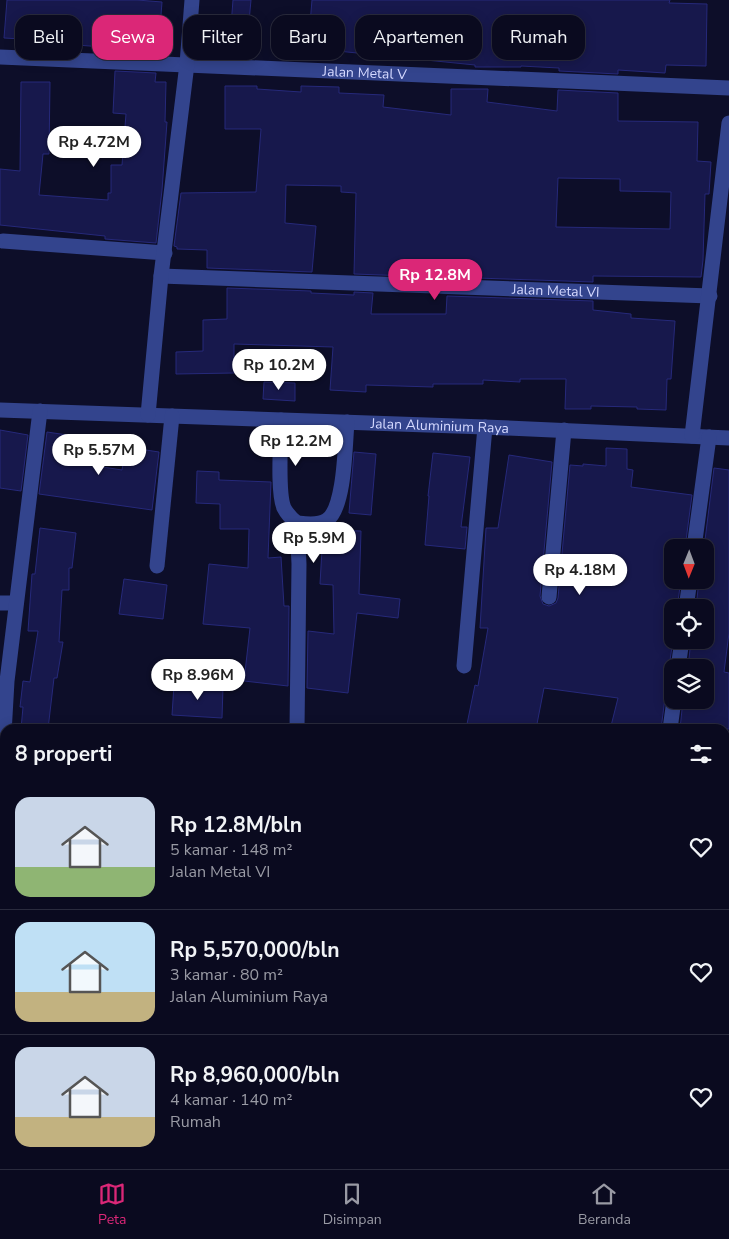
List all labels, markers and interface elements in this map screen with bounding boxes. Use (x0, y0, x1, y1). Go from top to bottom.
chip: Beli (15, 15, 82, 60)
chip: Sewa (92, 15, 173, 60)
chip: Filter (183, 15, 261, 60)
chip: Baru (271, 15, 345, 60)
chip: Apartemen (355, 15, 482, 60)
chip: Rumah (492, 15, 585, 60)
street label: Jalan Metal V (321, 61, 408, 84)
pin: Rp 4.72M (42, 126, 146, 168)
text: Rp 4.72M (58, 131, 130, 153)
pin: Rp 12.8M (383, 258, 487, 301)
text: Rp 12.8M (399, 264, 471, 286)
street label: Jalan Metal VI (510, 279, 600, 301)
pin: Rp 10.2M (227, 348, 331, 391)
text: Rp 10.2M (243, 354, 315, 376)
street label: Jalan Aluminium Raya (369, 413, 509, 438)
pin: Rp 12.2M (244, 424, 348, 467)
text: Rp 12.2M (260, 430, 332, 452)
pin: Rp 5.57M (47, 434, 151, 476)
text: Rp 5.57M (63, 439, 135, 461)
pin: Rp 5.9M (268, 522, 360, 564)
text: Rp 5.9M (283, 527, 345, 549)
north arrow (664, 539, 714, 589)
map controls (664, 539, 714, 709)
pin: Rp 4.18M (528, 554, 632, 596)
text: Rp 4.18M (544, 559, 616, 581)
button: locate (664, 599, 714, 649)
pin: Rp 8.96M (146, 658, 250, 701)
button: layers (664, 659, 714, 709)
text: Rp 8.96M (162, 664, 234, 686)
text: 8 properti (15, 740, 112, 768)
icon: filters (687, 740, 715, 768)
text: Rp 12.8M/bln (170, 811, 302, 839)
icon: home (55, 817, 115, 877)
icon: heart (687, 833, 715, 861)
text: 5 kamar · 148 m² (170, 839, 293, 861)
text: Jalan Metal VI (170, 861, 270, 883)
text: Rp 5,570,000/bln (170, 936, 339, 964)
icon: home (55, 942, 115, 1002)
icon: heart (687, 958, 715, 986)
text: 3 kamar · 80 m² (170, 964, 283, 986)
text: Jalan Aluminium Raya (170, 986, 328, 1008)
text: Rp 8,960,000/bln (170, 1061, 339, 1089)
icon: home (55, 1067, 115, 1127)
icon: heart (687, 1083, 715, 1111)
text: 4 kamar · 140 m² (170, 1089, 293, 1111)
text: Rumah (170, 1111, 221, 1133)
tab: Peta (98, 1180, 126, 1229)
tab: Disimpan (323, 1180, 382, 1229)
tab: Beranda (578, 1180, 631, 1229)

